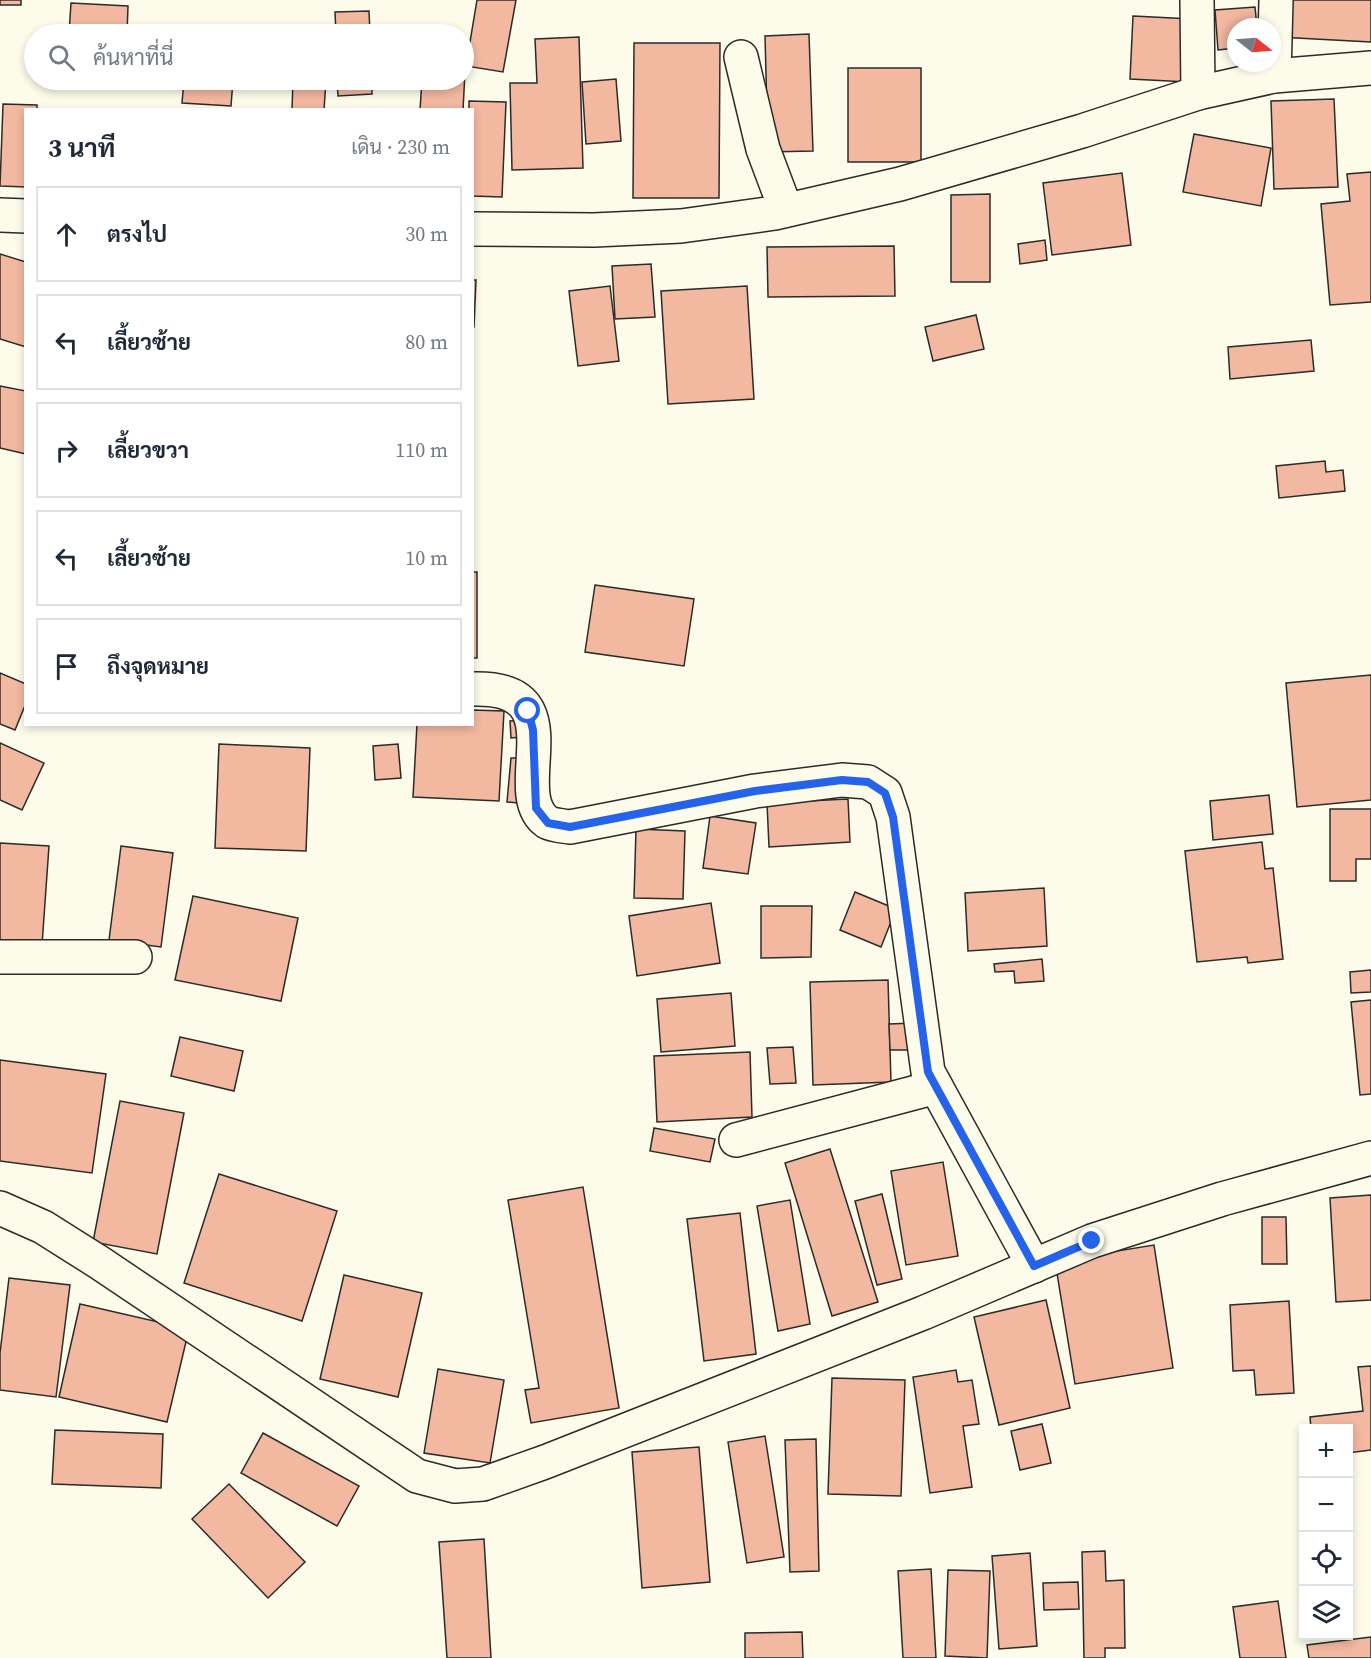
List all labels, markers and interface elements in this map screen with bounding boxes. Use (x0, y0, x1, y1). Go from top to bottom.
north arrow (1227, 18, 1281, 72)
search box (24, 24, 474, 90)
icon: search (45, 41, 78, 74)
text: ค้นหาที่นี่ (93, 42, 173, 72)
text: 3 นาที (48, 130, 115, 166)
text: เดิน · 230 m (351, 133, 450, 161)
icon: ahead (50, 218, 83, 251)
text: ตรงไป (107, 219, 167, 249)
text: 30 m (405, 220, 448, 248)
icon: left (50, 326, 83, 359)
text: เลี้ยวซ้าย (107, 327, 191, 357)
text: 80 m (405, 328, 448, 356)
icon: right (50, 434, 83, 467)
text: เลี้ยวขวา (107, 435, 189, 465)
text: 110 m (395, 436, 448, 464)
icon: left (50, 542, 83, 575)
text: เลี้ยวซ้าย (107, 543, 191, 573)
text: 10 m (405, 544, 448, 572)
icon: arrive (50, 650, 83, 683)
text: ถึงจุดหมาย (107, 651, 209, 681)
route start (514, 697, 540, 723)
route end (1078, 1227, 1104, 1253)
map controls (1299, 1424, 1353, 1640)
button: + (1299, 1424, 1353, 1478)
button: − (1299, 1478, 1353, 1532)
button: locate (1299, 1532, 1353, 1586)
button: layers (1299, 1586, 1353, 1640)

